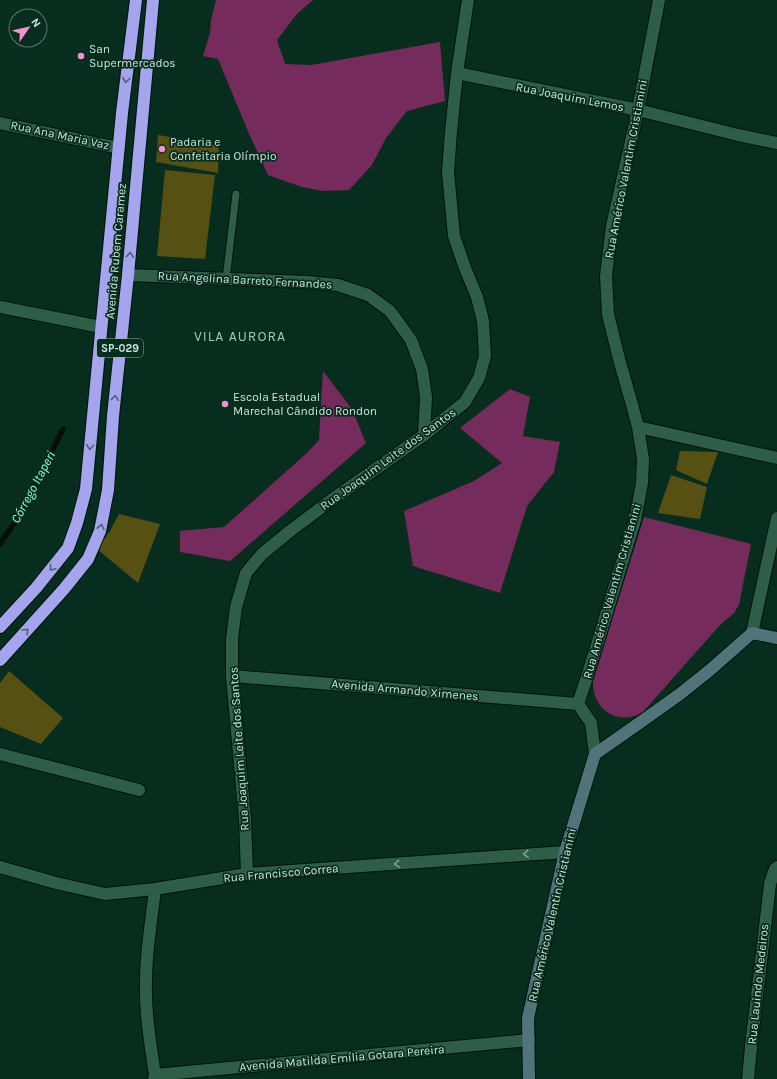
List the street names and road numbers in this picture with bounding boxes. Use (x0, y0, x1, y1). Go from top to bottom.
street label: Rua Américo Valentim Cristianini (602, 78, 650, 260)
street label: Rua Joaquim Lemos (515, 80, 625, 114)
street label: Rua Ana Maria Vaz (9, 118, 111, 152)
street label: Avenida Rubem Caramez (103, 182, 129, 319)
street label: Rua Angelina Barreto Fernandes (157, 268, 333, 292)
road number: SP-029 (97, 339, 143, 357)
street label: Rua Joaquim Leite dos Santos (317, 405, 459, 513)
street label: Rua Américo Valentim Cristianini (580, 502, 644, 680)
street label: Rua Joaquim Leite dos Santos (226, 667, 252, 831)
street label: Avenida Armando Ximenes (331, 677, 479, 703)
street label: Rua Américo Valentin Cristianini (525, 827, 579, 1003)
street label: Rua Francisco Correa (223, 861, 339, 885)
street label: Rua Lauindo Medeiros (745, 923, 771, 1045)
street label: Avenida Matilda Emília Gotara Pereira (239, 1042, 445, 1074)

